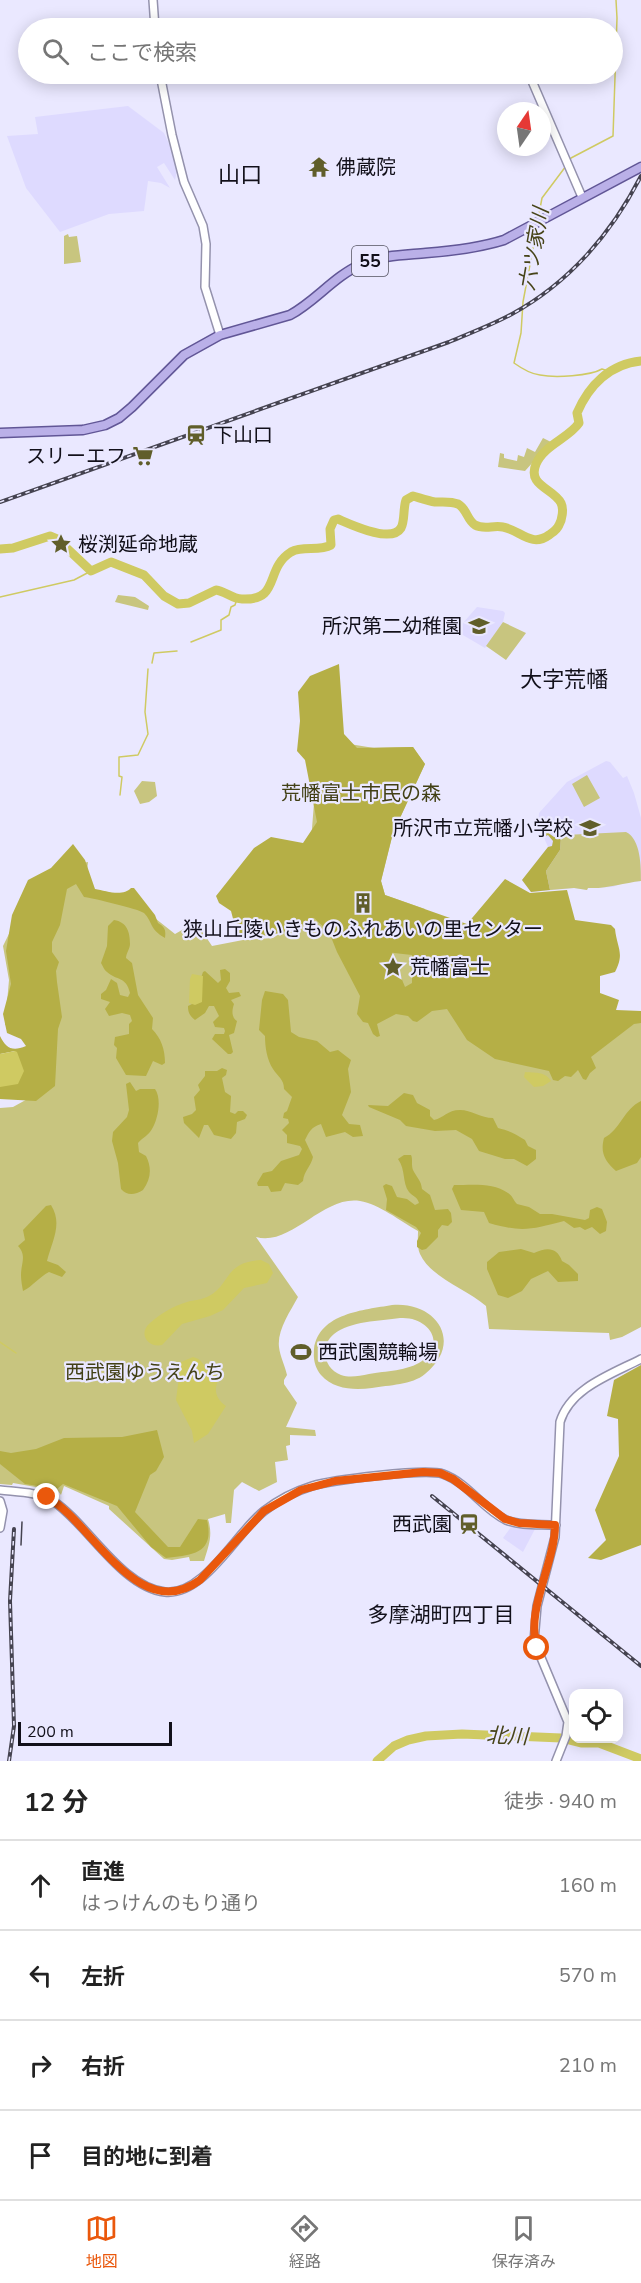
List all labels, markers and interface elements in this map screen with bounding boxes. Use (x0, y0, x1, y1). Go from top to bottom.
search box (18, 18, 623, 84)
icon: search (39, 35, 72, 68)
text: ここで検索 (87, 38, 197, 68)
north arrow (497, 102, 551, 156)
place label: 佛蔵院 (336, 154, 396, 181)
temple icon: 佛蔵院 (307, 155, 331, 179)
district label: 山口 (218, 160, 262, 190)
water label: 六ツ家川 (513, 203, 555, 293)
road number: 55 (352, 246, 388, 276)
place label: 下山口 (213, 422, 273, 449)
station icon: 下山口 (184, 423, 208, 447)
place label: スリーエフ (26, 443, 126, 470)
supermarket icon: スリーエフ (131, 444, 155, 468)
place label: 桜渕延命地蔵 (78, 531, 198, 558)
place icon: 桜渕延命地蔵 (49, 532, 73, 556)
place label: 所沢第二幼稚園 (322, 613, 462, 640)
school or university icon: 所沢第二幼稚園 (467, 614, 491, 638)
district label: 大字荒幡 (520, 665, 608, 695)
park label: 荒幡富士市民の森 (281, 780, 441, 807)
place label: 所沢市立荒幡小学校 (393, 815, 573, 842)
school or university icon: 所沢市立荒幡小学校 (578, 816, 602, 840)
building icon: 狭山丘陵いきものふれあいの里センター (351, 891, 375, 915)
place label: 狭山丘陵いきものふれあいの里センター (183, 916, 543, 943)
place label: 荒幡富士 (410, 954, 490, 981)
place icon: 荒幡富士 (381, 955, 405, 979)
place label: 西武園競輪場 (318, 1339, 438, 1366)
sports icon: 西武園競輪場 (289, 1340, 313, 1364)
park label: 西武園ゆうえんち (65, 1359, 225, 1386)
route end (33, 1483, 59, 1509)
place label: 西武園 (392, 1511, 452, 1538)
station icon: 西武園 (457, 1512, 481, 1536)
district label: 多摩湖町四丁目 (368, 1601, 515, 1629)
route start (523, 1634, 549, 1660)
map controls (569, 1689, 623, 1743)
button: locate (569, 1689, 623, 1743)
scale bar (18, 1719, 172, 1746)
text: 200 m (27, 1721, 74, 1743)
water label: 北川 (486, 1721, 530, 1751)
text: 12 分 (24, 1785, 88, 1820)
text: 徒歩 · 940 m (504, 1788, 617, 1815)
text: 直進 (81, 1857, 125, 1887)
icon: ahead (24, 1869, 57, 1902)
text: 160 m (559, 1872, 617, 1899)
text: はっけんのもり通り (81, 1890, 261, 1917)
icon: left (24, 1959, 57, 1992)
text: 左折 (81, 1962, 125, 1992)
text: 570 m (559, 1962, 617, 1989)
icon: right (24, 2049, 57, 2082)
text: 右折 (81, 2052, 125, 2082)
text: 210 m (559, 2052, 617, 2079)
icon: arrive (24, 2139, 57, 2172)
text: 目的地に到着 (81, 2142, 213, 2172)
tab: 地図 (85, 2212, 118, 2273)
tab: 経路 (288, 2212, 321, 2273)
tab: 保存済み (492, 2212, 556, 2273)

